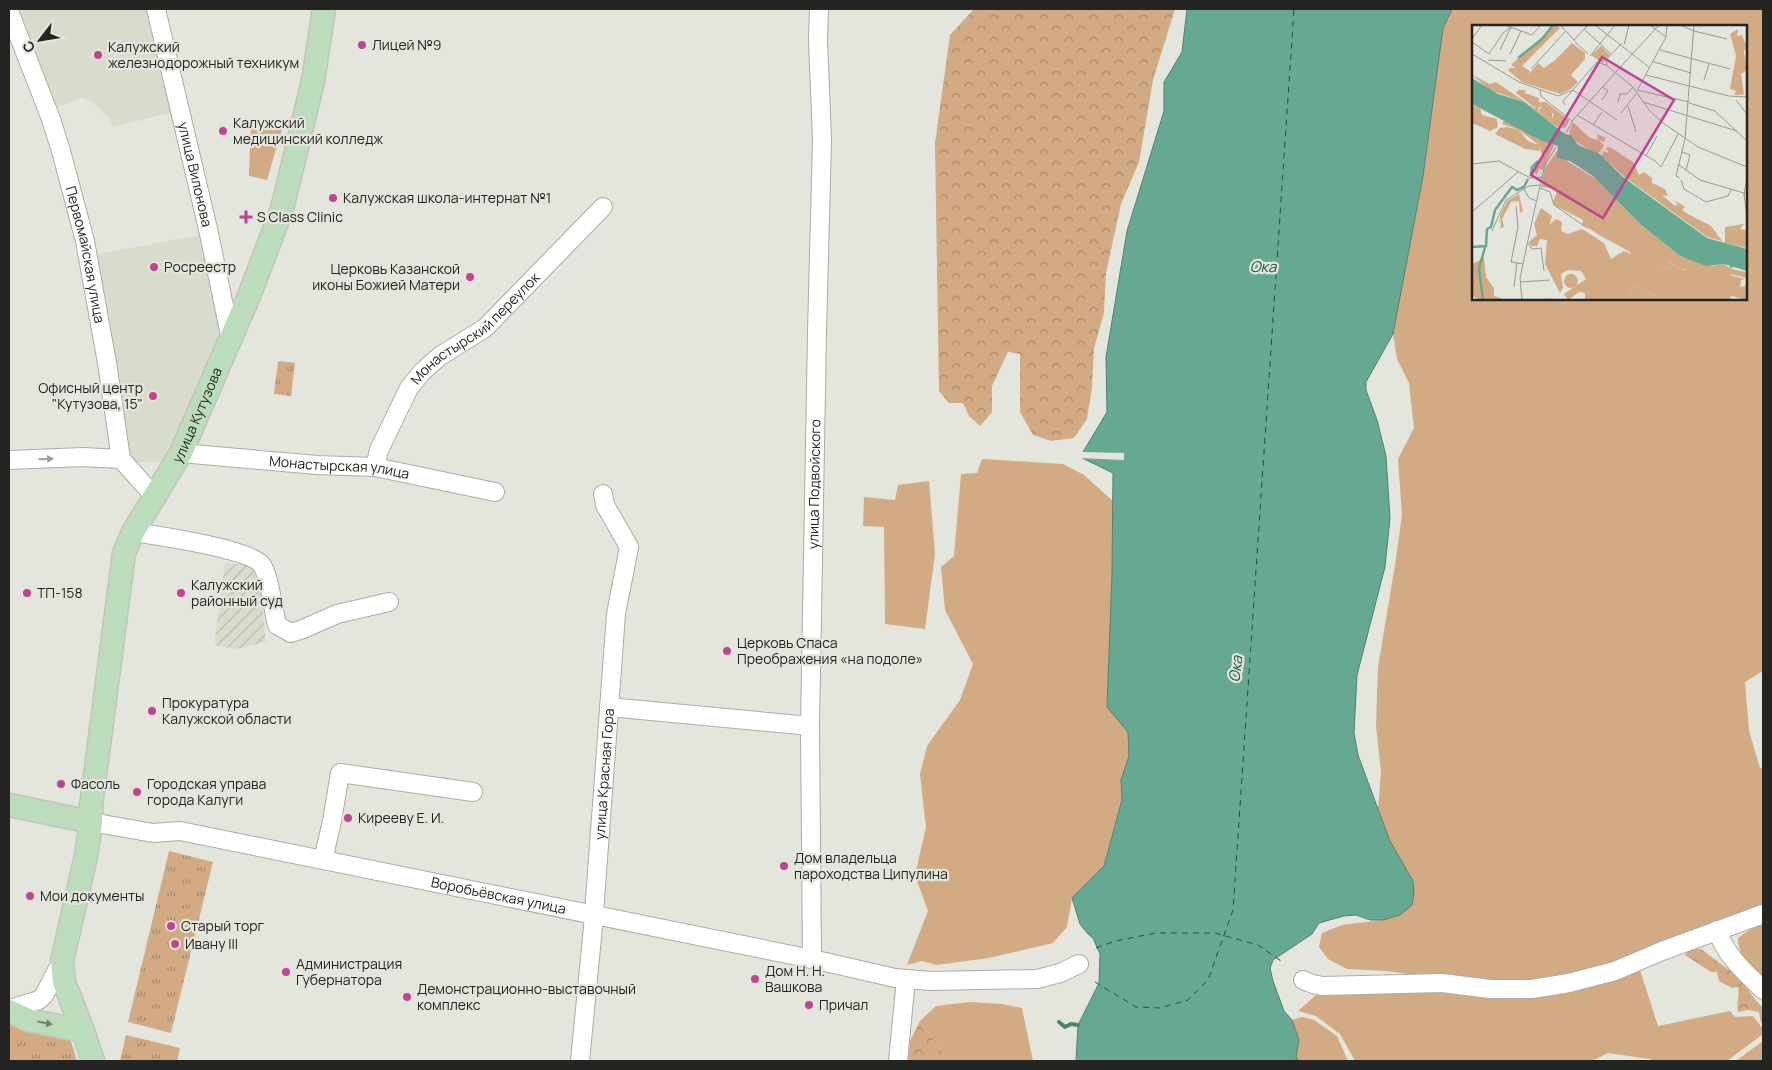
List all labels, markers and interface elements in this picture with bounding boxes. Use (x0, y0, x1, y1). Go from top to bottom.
north arrow (15, 15, 65, 65)
inset map (1472, 25, 1747, 300)
place label: Лицей №9 (372, 35, 442, 54)
place label: Калужский железнодорожный техникум (108, 37, 299, 72)
text: С (18, 38, 39, 56)
marker: Лицей №9 (356, 39, 368, 51)
marker: Калужский железнодорожный техникум (92, 49, 104, 61)
place label: Калужский медицинский колледж (233, 113, 383, 148)
street label: улица Вилонова (174, 120, 217, 229)
marker: Калужский медицинский колледж (217, 125, 229, 137)
street label: Первомайская улица (62, 184, 110, 325)
place label: Калужская школа-интернат №1 (343, 188, 551, 207)
marker: Калужская школа-интернат №1 (327, 192, 339, 204)
place label: S Class Clinic (257, 207, 343, 226)
marker: S Class Clinic (239, 210, 253, 224)
water label: Ока (1250, 256, 1277, 277)
place label: Росреестр (164, 257, 236, 276)
place label: Церковь Казанской иконы Божией Матери (312, 259, 460, 294)
marker: Росреестр (148, 261, 160, 273)
street label: Монастырский переулок (406, 267, 544, 388)
marker: Церковь Казанской иконы Божией Матери (464, 271, 476, 283)
street label: улица Кутузова (167, 364, 226, 466)
place label: Офисный центр "Кутузова, 15" (38, 378, 143, 413)
marker: Офисный центр "Кутузова, 15" (147, 390, 159, 402)
street label: улица Подвойского (803, 419, 824, 549)
street label: Монастырская улица (268, 451, 411, 483)
one-way arrow (38, 454, 54, 462)
place label: Калужский районный суд (191, 575, 283, 610)
place label: ТП-158 (37, 583, 83, 602)
marker: ТП-158 (21, 587, 33, 599)
marker: Калужский районный суд (175, 587, 187, 599)
place label: Церковь Спаса Преображения «на подоле» (737, 633, 923, 668)
marker: Церковь Спаса Преображения «на подоле» (721, 645, 733, 657)
water label: Ока (1223, 654, 1248, 683)
place label: Прокуратура Калужской области (162, 693, 292, 728)
marker: Прокуратура Калужской области (146, 705, 158, 717)
street label: улица Красная Гора (589, 708, 618, 840)
place label: Фасоль (71, 774, 120, 793)
place label: Городская управа города Калуги (147, 774, 266, 809)
marker: Фасоль (55, 778, 67, 790)
marker: Городская управа города Калуги (131, 786, 143, 798)
place label: Кирееву Е. И. (358, 808, 444, 827)
marker: Кирееву Е. И. (342, 812, 354, 824)
place label: Дом владельца пароходства Ципулина (794, 848, 948, 883)
marker: Дом владельца пароходства Ципулина (778, 860, 790, 872)
street label: Воробьёвская улица (429, 872, 568, 918)
place label: Мои документы (40, 886, 144, 905)
marker: Мои документы (24, 890, 36, 902)
place label: Старый торг (181, 916, 265, 935)
marker: Старый торг (165, 920, 177, 932)
place label: Ивану III (185, 934, 238, 953)
marker: Ивану III (169, 938, 181, 950)
place label: Администрация Губернатора (296, 954, 402, 989)
place label: Дом Н. Н. Вашкова (765, 961, 825, 996)
marker: Администрация Губернатора (280, 966, 292, 978)
marker: Дом Н. Н. Вашкова (749, 973, 761, 985)
place label: Демонстрационно-выставочный комплекс (417, 979, 636, 1014)
marker: Демонстрационно-выставочный комплекс (401, 991, 413, 1003)
place label: Причал (819, 995, 868, 1014)
marker: Причал (803, 999, 815, 1011)
one-way arrow (37, 1020, 53, 1028)

